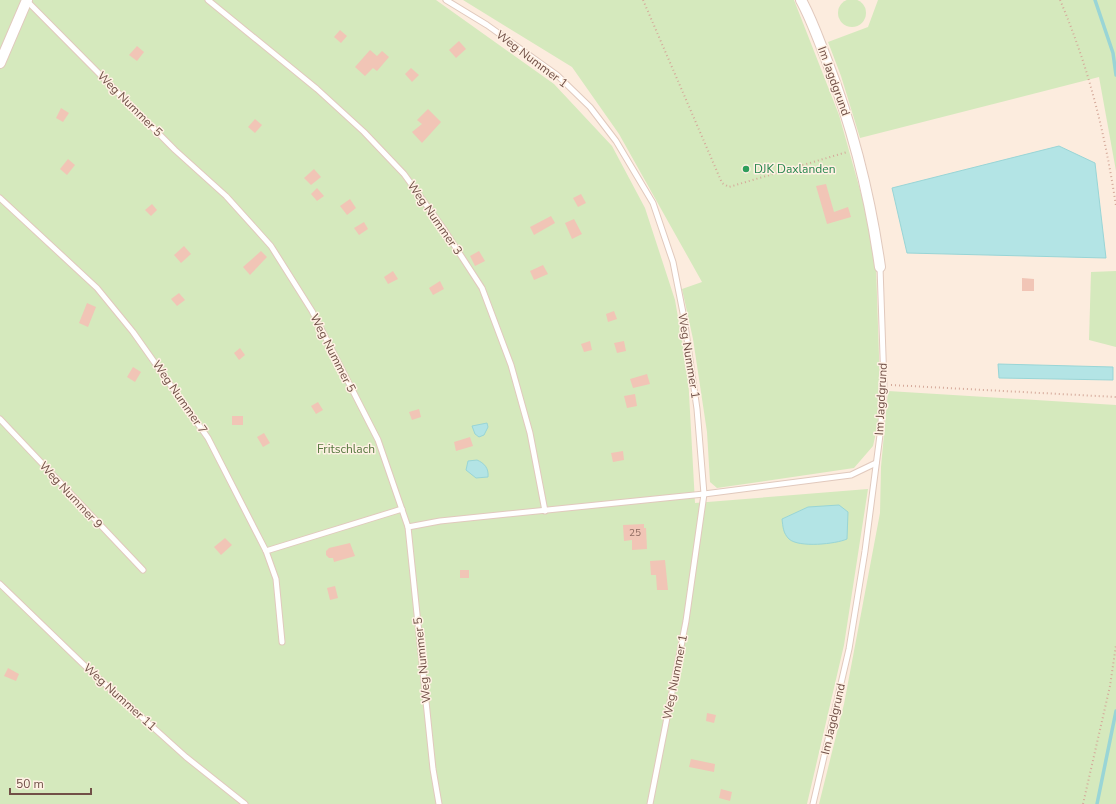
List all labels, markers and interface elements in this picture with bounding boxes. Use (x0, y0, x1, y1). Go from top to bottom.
street label: Weg Nummer 1 (493, 27, 571, 91)
street label: Im Jagdgrund (814, 44, 854, 118)
street label: Weg Nummer 5 (94, 68, 166, 140)
place label: DJK Daxlanden (754, 161, 836, 177)
marker: DJK Daxlanden (741, 164, 751, 174)
street label: Weg Nummer 3 (404, 178, 466, 258)
street label: Weg Nummer 5 (306, 311, 360, 395)
street label: Weg Nummer 1 (674, 312, 704, 400)
street label: Weg Nummer 7 (149, 357, 211, 437)
street label: Im Jagdgrund (871, 362, 891, 436)
park label: Fritschlach (317, 441, 375, 457)
street label: Weg Nummer 9 (36, 458, 106, 532)
house number: 25 (629, 526, 641, 540)
street label: Weg Nummer 5 (410, 616, 434, 704)
street label: Weg Nummer 1 (659, 633, 691, 721)
street label: Weg Nummer 11 (80, 660, 160, 734)
street label: Im Jagdgrund (817, 682, 849, 756)
scale bar (10, 770, 91, 796)
text: 50 m (16, 776, 44, 792)

